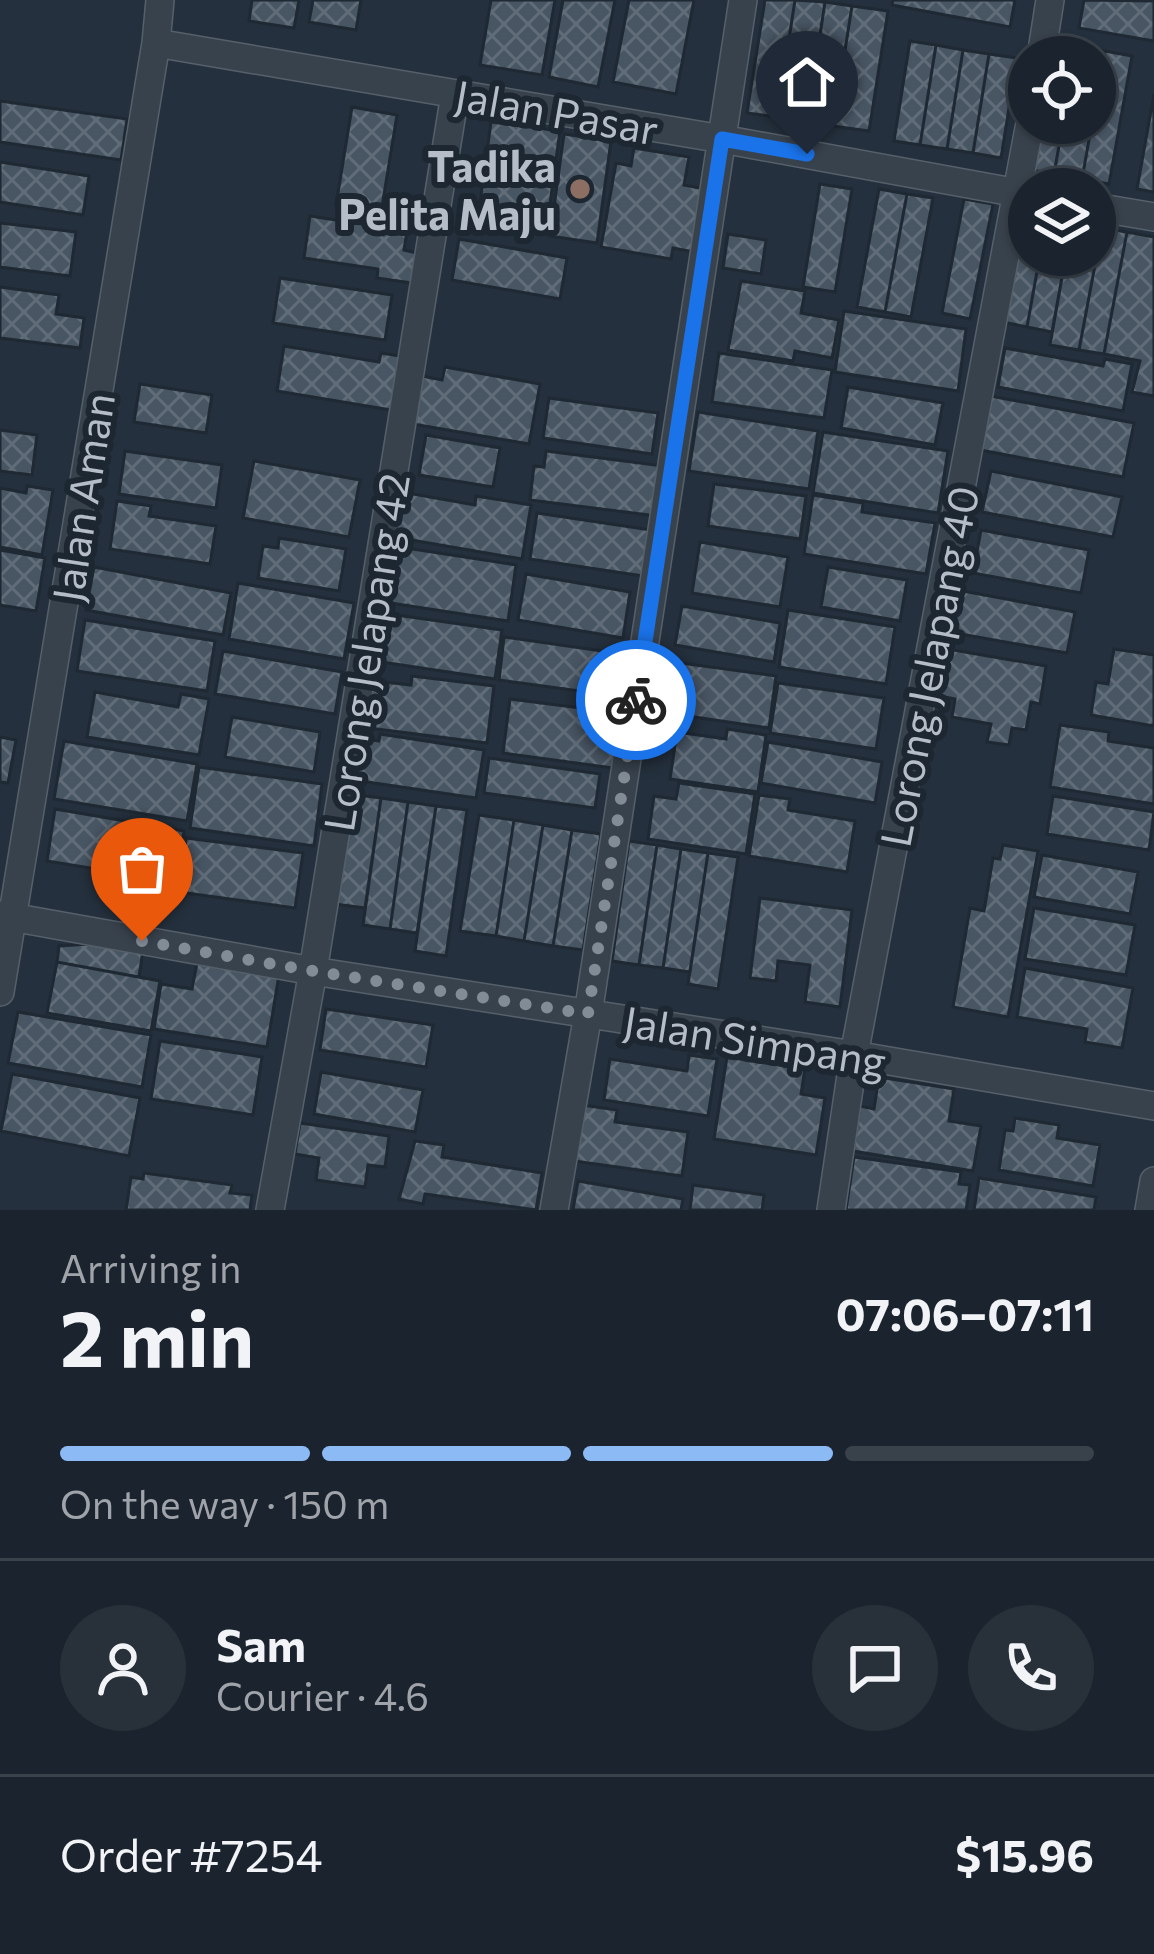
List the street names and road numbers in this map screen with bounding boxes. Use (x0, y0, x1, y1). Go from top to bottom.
street label: Jalan Pasar (451, 68, 663, 154)
street label: Jalan Aman (40, 389, 124, 605)
street label: Lorong Jelapang 42 (311, 469, 419, 835)
street label: Lorong Jelapang 40 (868, 481, 988, 851)
street label: Jalan Simpang (620, 994, 890, 1086)

